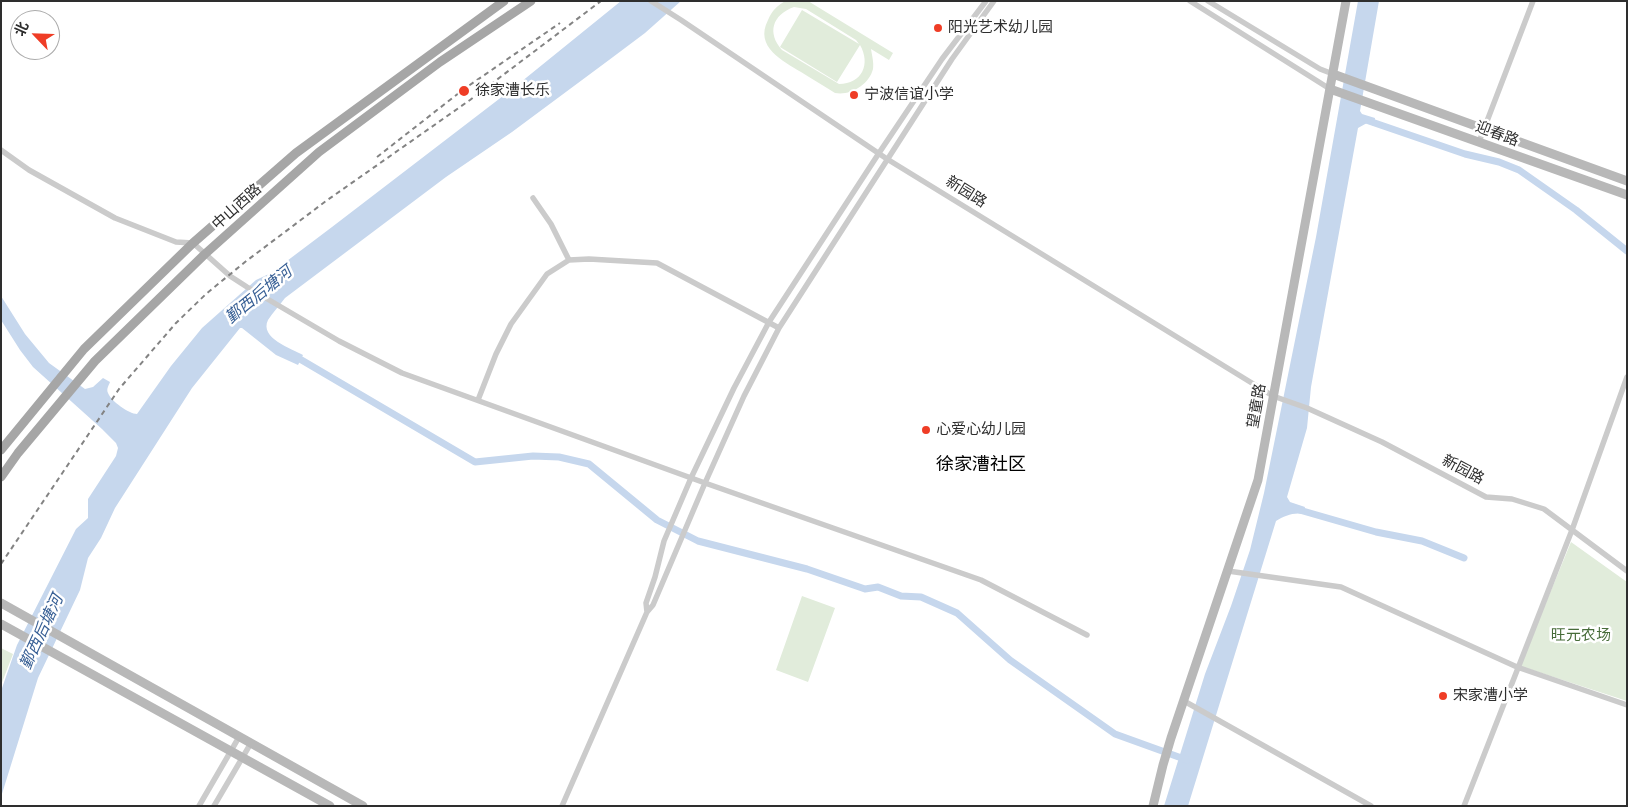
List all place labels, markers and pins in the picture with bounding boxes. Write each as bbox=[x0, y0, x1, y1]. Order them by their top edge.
place label: 阳光艺术幼儿园 bbox=[948, 19, 1053, 37]
marker: 阳光艺术幼儿园 bbox=[932, 22, 944, 34]
place label: 徐家漕长乐 bbox=[475, 82, 550, 100]
marker: 徐家漕长乐 bbox=[457, 84, 471, 98]
place label: 宁波信谊小学 bbox=[864, 86, 954, 104]
marker: 宁波信谊小学 bbox=[848, 89, 860, 101]
place label: 心爱心幼儿园 bbox=[936, 421, 1026, 439]
marker: 心爱心幼儿园 bbox=[920, 424, 932, 436]
place label: 宋家漕小学 bbox=[1453, 687, 1528, 705]
marker: 宋家漕小学 bbox=[1437, 690, 1449, 702]

